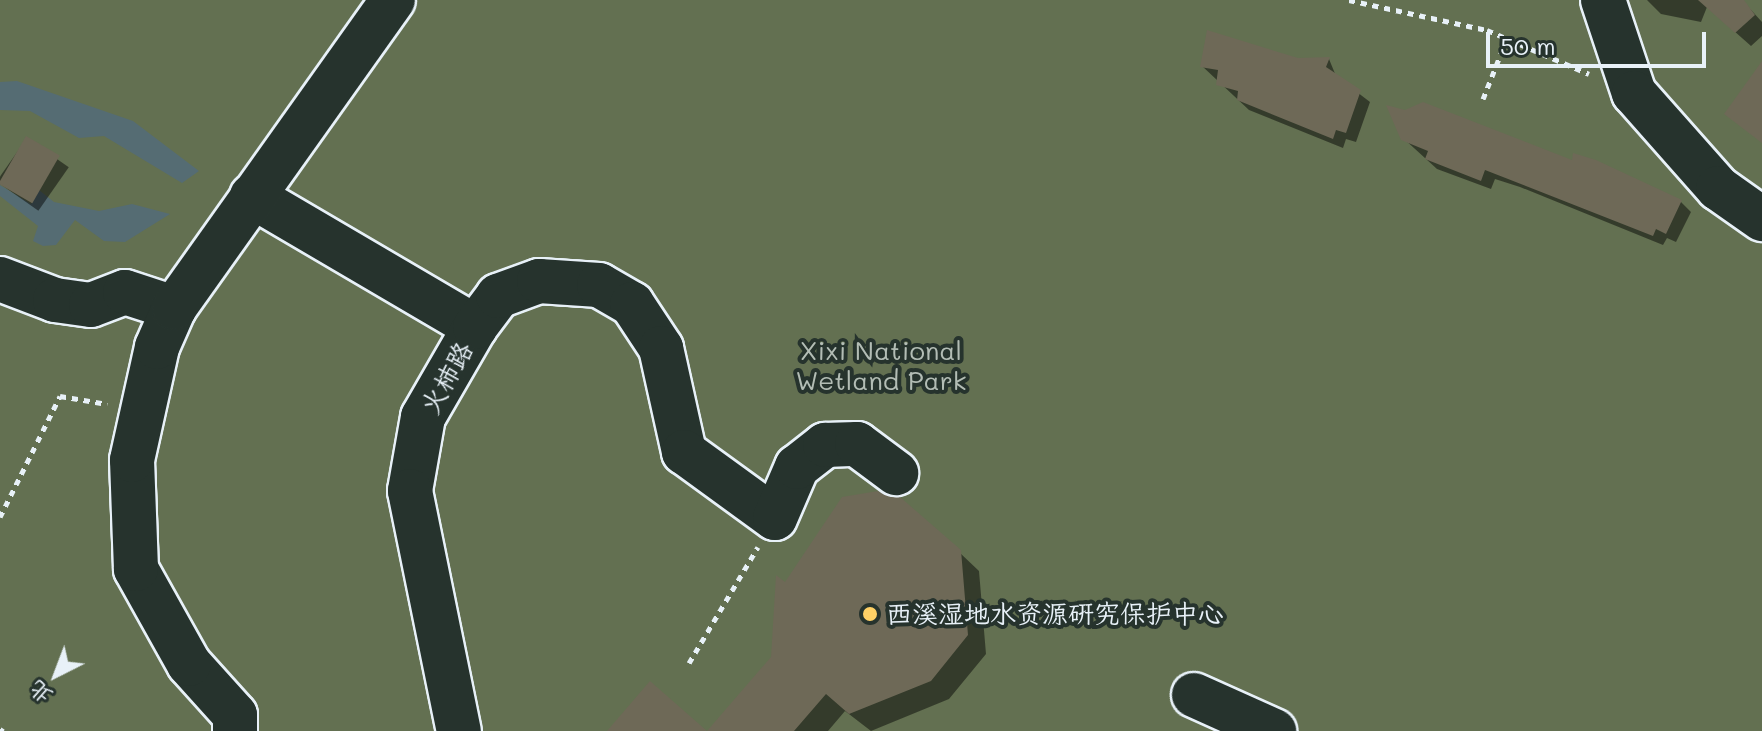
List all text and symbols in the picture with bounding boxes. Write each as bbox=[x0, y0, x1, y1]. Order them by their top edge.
scale bar bbox=[1490, 16, 1710, 66]
text: 50 m bbox=[1500, 30, 1556, 61]
park label: Xixi National Wetland Park bbox=[795, 335, 967, 396]
street label: 火柿路 bbox=[414, 336, 480, 420]
place label: 西溪湿地水资源研究保护中心 bbox=[886, 598, 1224, 630]
marker: 西溪湿地水资源研究保护中心 bbox=[861, 605, 879, 623]
north arrow bbox=[16, 635, 96, 715]
text: 北 bbox=[22, 675, 57, 711]

